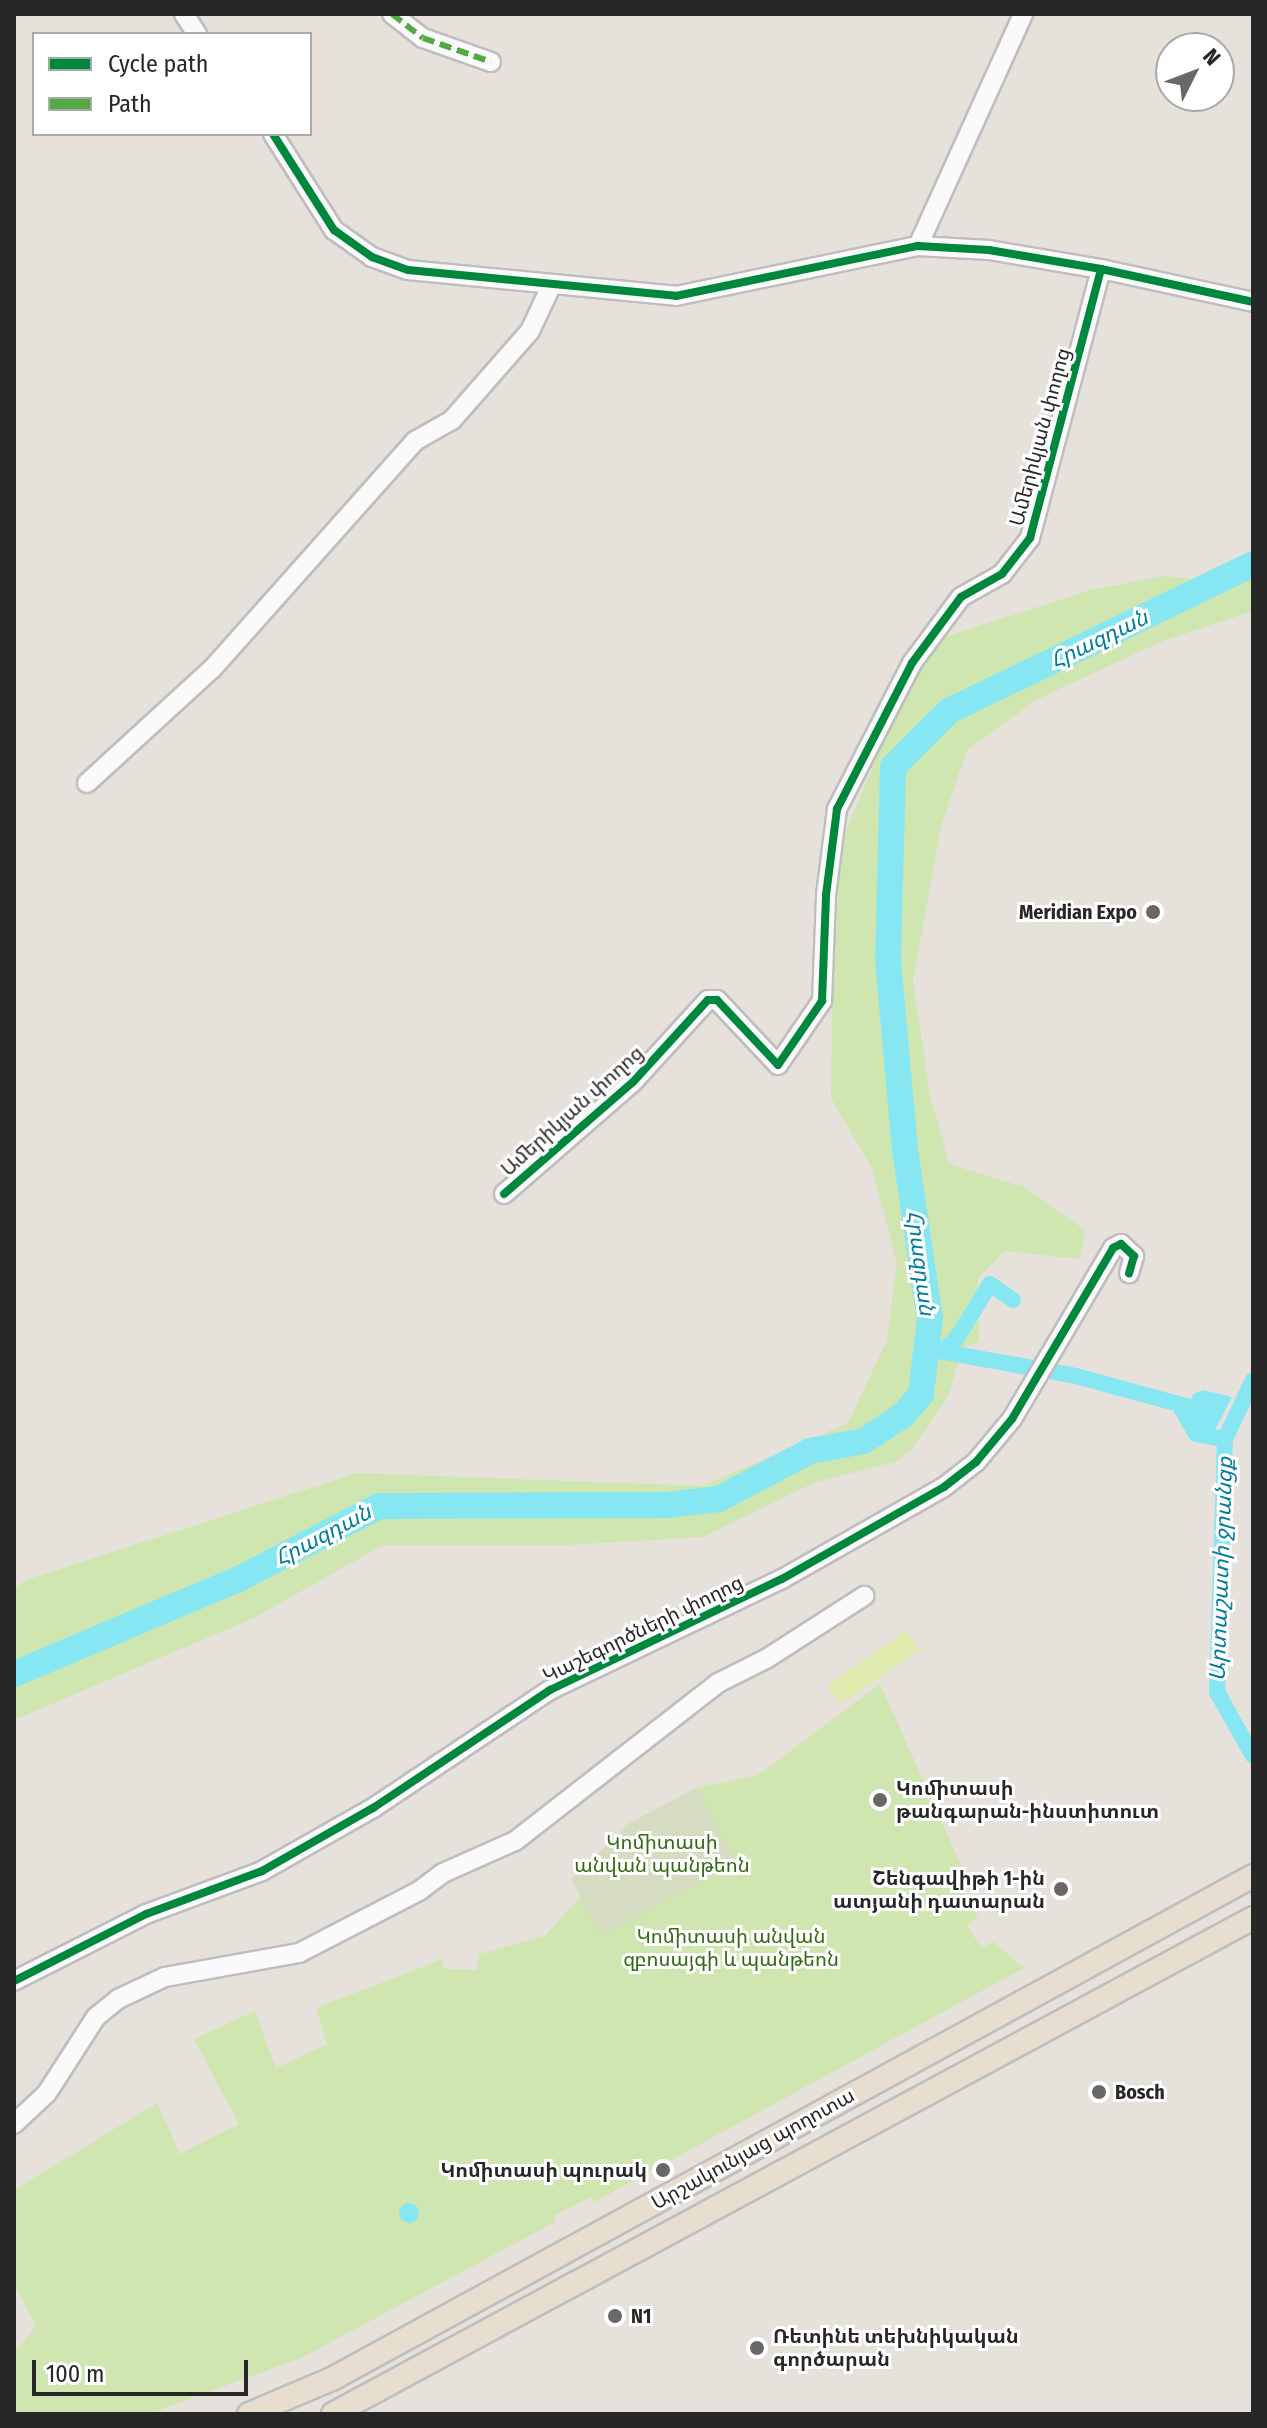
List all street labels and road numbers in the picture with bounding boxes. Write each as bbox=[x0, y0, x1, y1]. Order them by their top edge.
street label: Ամերիկյան փողոց bbox=[1005, 345, 1075, 529]
street label: Ամերիկյան փողոց bbox=[496, 1041, 648, 1181]
street label: Կաշեգործների փողոց bbox=[539, 1570, 747, 1688]
street label: Արշակունյաց պողոտա bbox=[647, 2083, 859, 2215]

